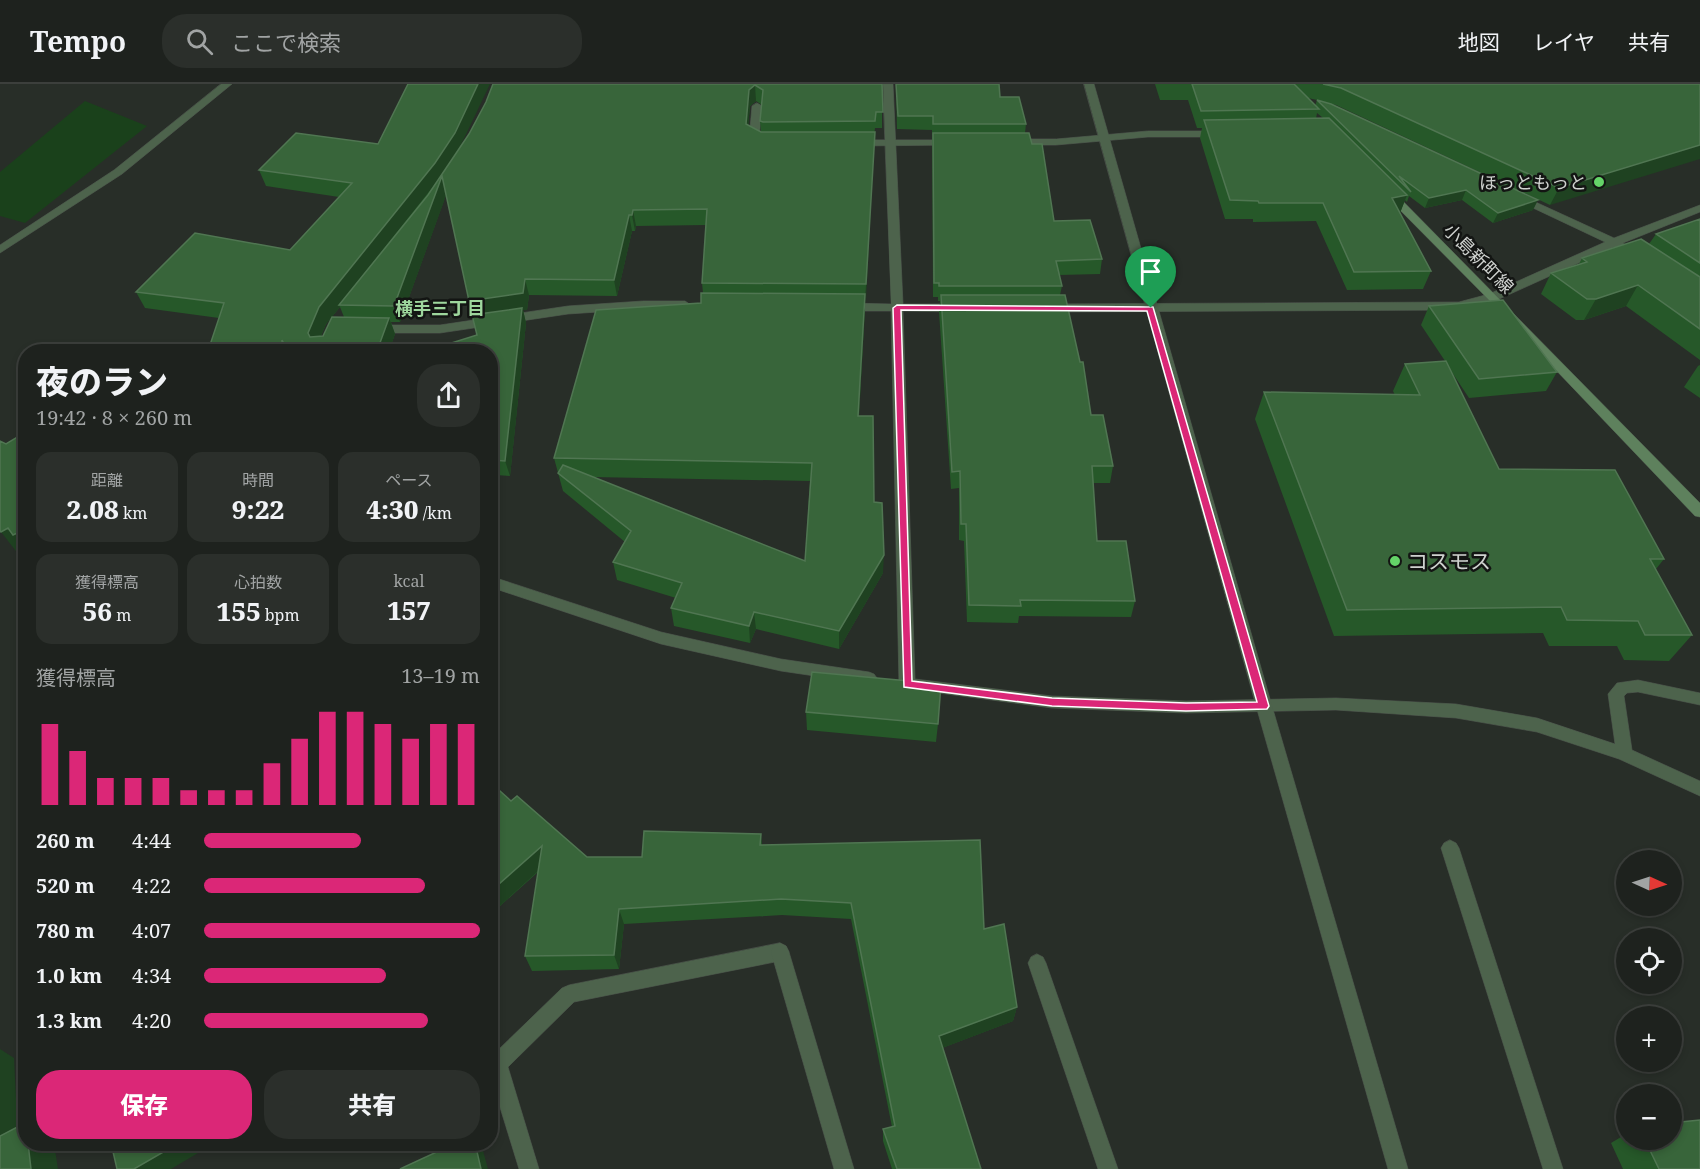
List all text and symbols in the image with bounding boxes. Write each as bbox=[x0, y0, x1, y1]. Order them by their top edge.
search box bbox=[162, 14, 582, 68]
text: Tempo bbox=[30, 22, 126, 60]
icon: search bbox=[183, 25, 216, 58]
text: ここで検索 bbox=[231, 27, 341, 57]
text: 地図 bbox=[1458, 28, 1500, 56]
text: レイヤ bbox=[1533, 28, 1595, 56]
text: 共有 bbox=[1628, 28, 1670, 56]
place label: ほっともっと bbox=[1479, 170, 1587, 194]
marker: ほっともっと bbox=[1592, 175, 1606, 189]
street label: 小島新町線 bbox=[1439, 218, 1519, 298]
pin bbox=[1125, 246, 1176, 308]
icon: arrive bbox=[1134, 255, 1167, 288]
district label: 横手三丁目 bbox=[395, 296, 485, 320]
text: 夜のラン bbox=[36, 359, 168, 404]
button: share bbox=[417, 364, 480, 427]
text: 19:42 · 8 × 260 m bbox=[36, 404, 192, 431]
text: 距離 bbox=[91, 469, 123, 491]
text: 時間 bbox=[242, 469, 274, 491]
text: ペース bbox=[385, 469, 433, 491]
text: 2.08 bbox=[67, 491, 119, 527]
text: 9:22 bbox=[232, 491, 284, 527]
text: 4:30 bbox=[366, 491, 419, 527]
text: km bbox=[119, 502, 147, 524]
text: /km bbox=[419, 502, 452, 524]
place label: コスモス bbox=[1407, 547, 1491, 575]
marker: コスモス bbox=[1388, 554, 1402, 568]
text: kcal bbox=[394, 570, 424, 592]
text: 獲得標高 bbox=[75, 571, 139, 593]
text: 心拍数 bbox=[234, 571, 282, 593]
text: 157 bbox=[387, 592, 431, 628]
text: 56 bbox=[83, 593, 112, 629]
text: 155 bbox=[216, 593, 261, 629]
text: m bbox=[112, 604, 131, 626]
text: bpm bbox=[261, 604, 300, 626]
text: 13–19 m bbox=[401, 662, 480, 689]
text: 獲得標高 bbox=[36, 664, 116, 691]
text: 260 m bbox=[36, 827, 95, 854]
text: 4:44 bbox=[132, 827, 171, 854]
north arrow bbox=[1616, 850, 1682, 916]
map controls bbox=[1616, 850, 1682, 1150]
text: 520 m bbox=[36, 872, 95, 899]
text: 4:22 bbox=[132, 872, 171, 899]
text: 780 m bbox=[36, 917, 95, 944]
text: 4:07 bbox=[132, 917, 171, 944]
button: locate bbox=[1616, 928, 1682, 994]
text: 1.0 km bbox=[36, 962, 102, 989]
text: 4:34 bbox=[132, 962, 171, 989]
button: + bbox=[1616, 1006, 1682, 1072]
text: 1.3 km bbox=[36, 1007, 102, 1034]
text: 4:20 bbox=[132, 1007, 171, 1034]
button: 保存 bbox=[36, 1070, 252, 1139]
button: 共有 bbox=[264, 1070, 480, 1139]
button: − bbox=[1616, 1084, 1682, 1150]

